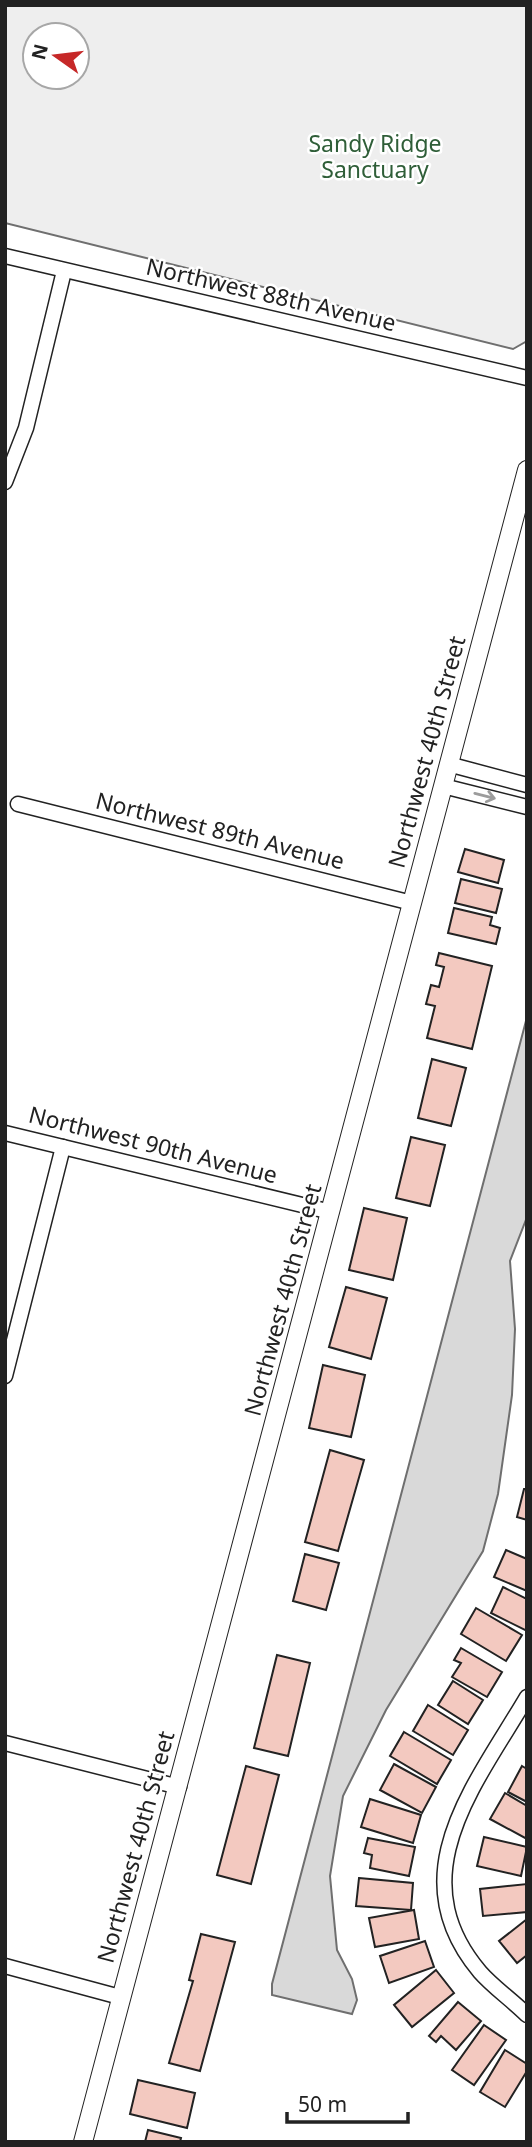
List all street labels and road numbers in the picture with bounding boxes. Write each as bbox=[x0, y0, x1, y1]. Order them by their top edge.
street label: Northwest 88th Avenue bbox=[143, 250, 399, 338]
street label: Northwest 40th Street bbox=[380, 632, 472, 871]
street label: Northwest 89th Avenue bbox=[92, 784, 348, 876]
street label: Northwest 90th Avenue bbox=[25, 1098, 281, 1190]
street label: Northwest 40th Street bbox=[236, 1180, 328, 1419]
street label: Northwest 40th Street bbox=[89, 1727, 181, 1966]

